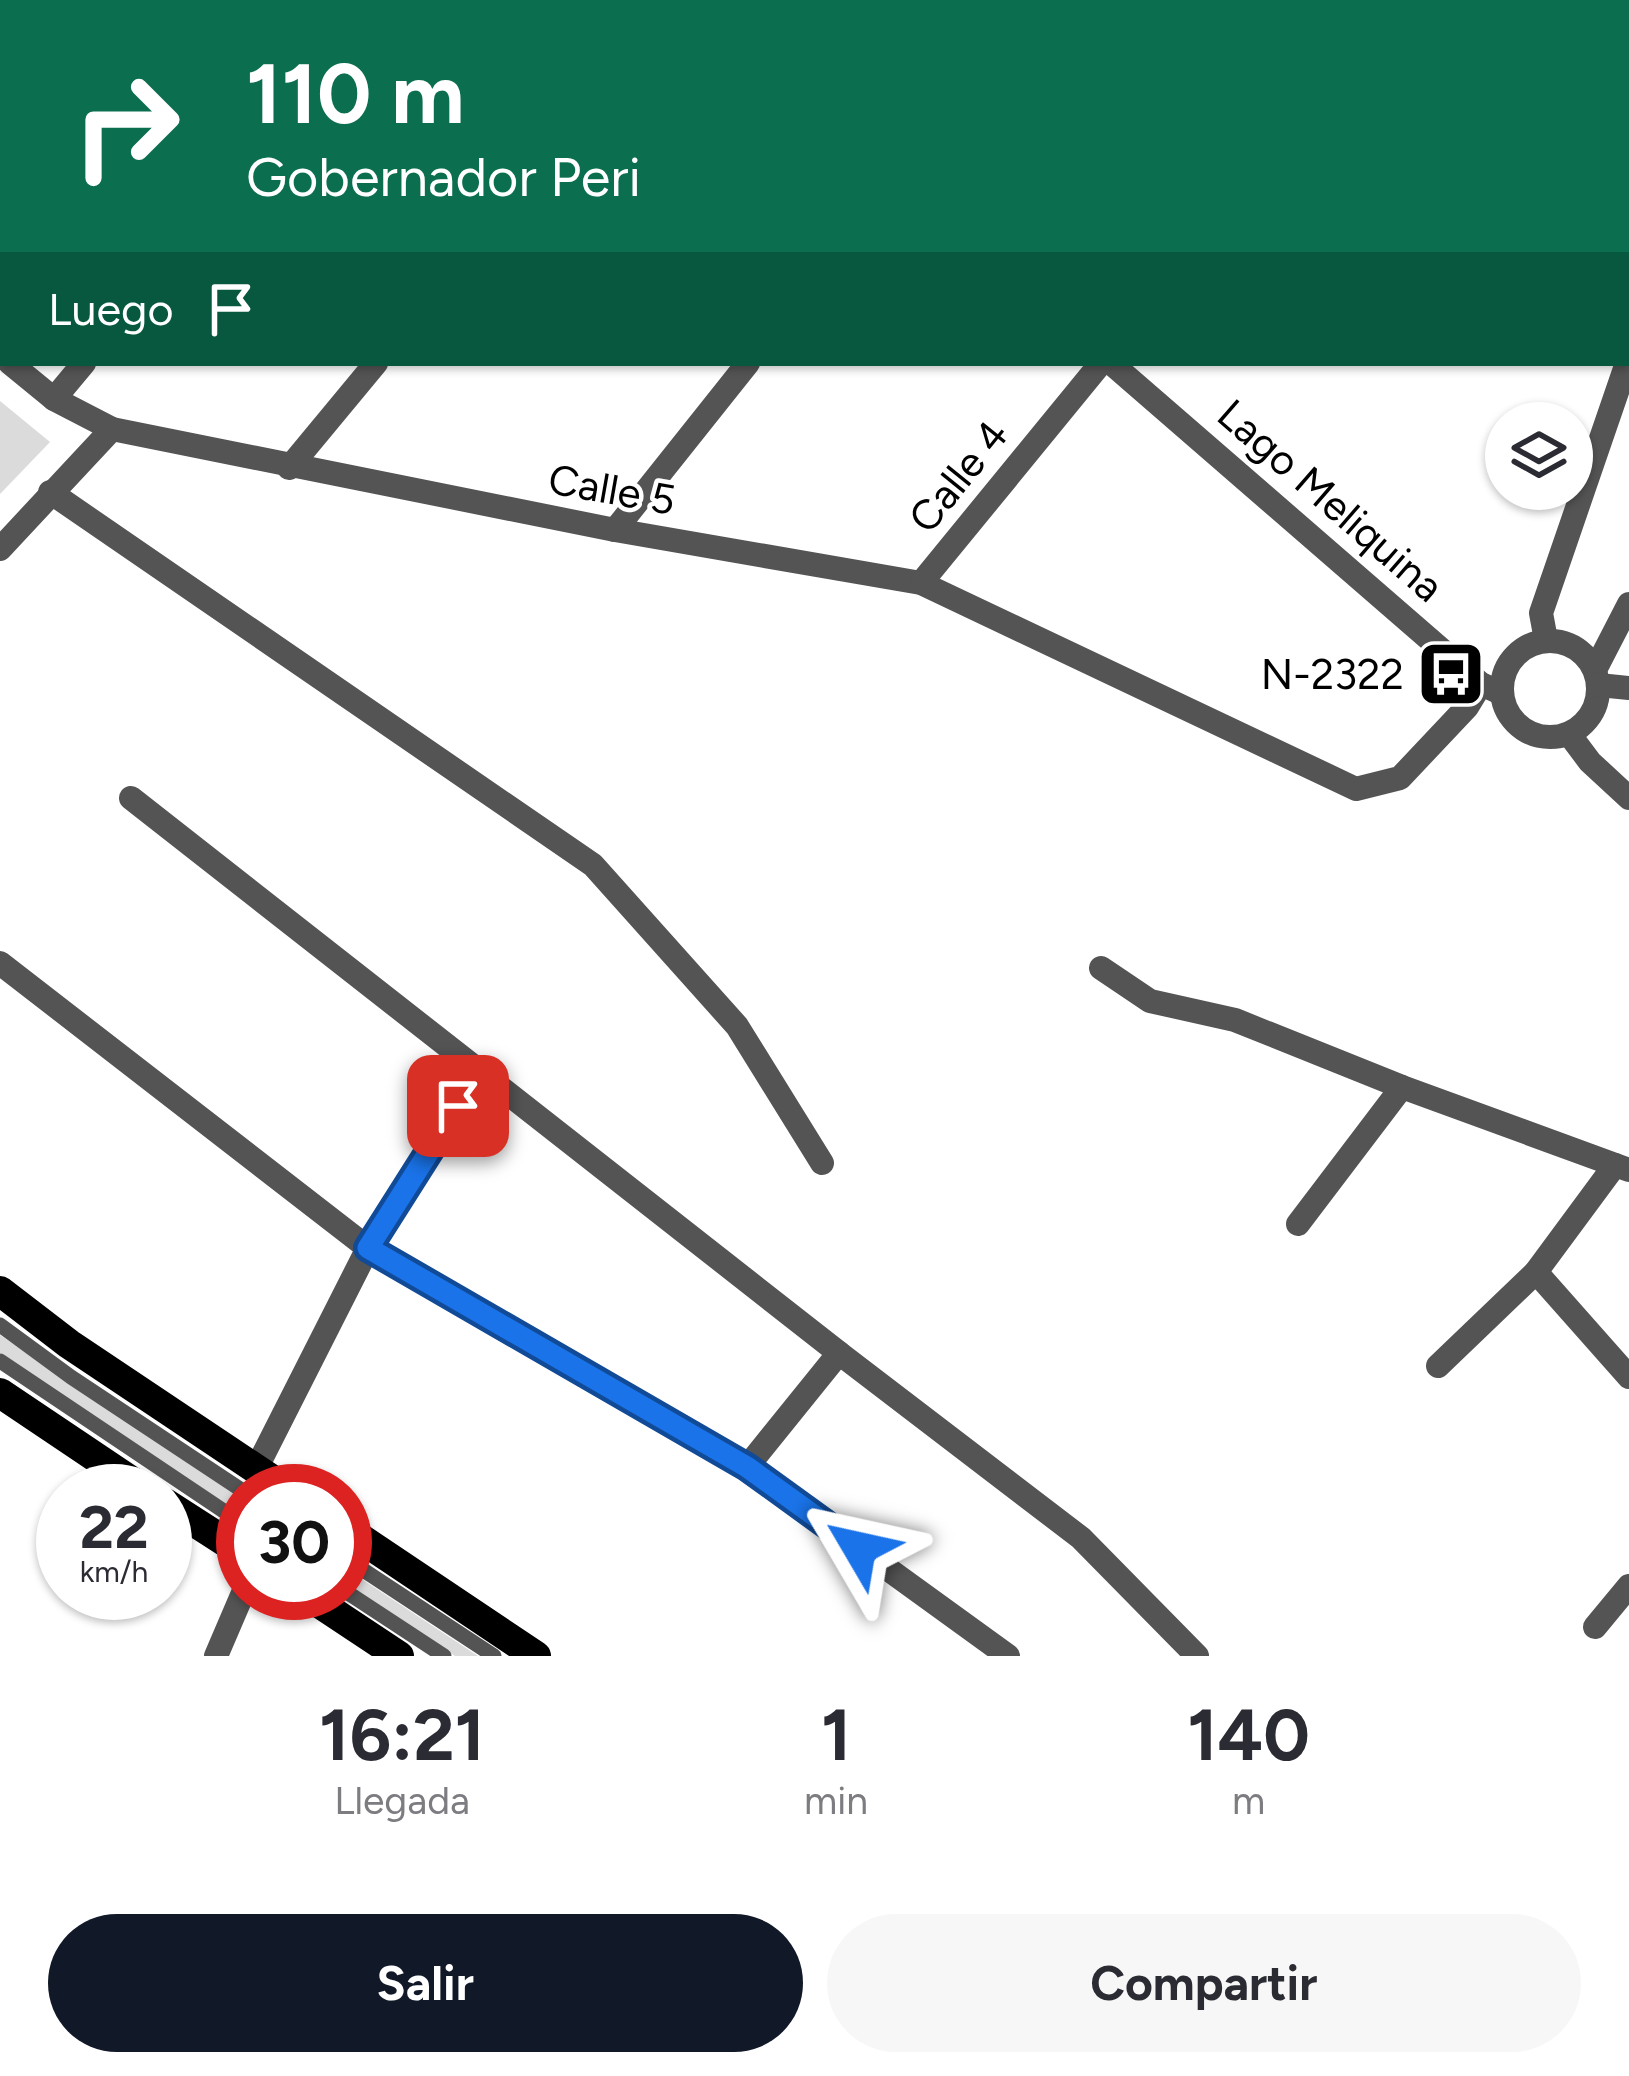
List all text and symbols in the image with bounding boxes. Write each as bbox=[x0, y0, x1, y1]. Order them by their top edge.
text: 110 m bbox=[246, 43, 465, 144]
icon: right bbox=[48, 48, 204, 204]
text: Gobernador Peri bbox=[246, 145, 641, 210]
icon: arrive bbox=[198, 276, 264, 342]
text: Luego bbox=[48, 282, 174, 336]
street label: Lago Meliquina bbox=[1207, 388, 1454, 612]
map controls bbox=[1485, 402, 1593, 510]
button: layers bbox=[1485, 402, 1593, 510]
street label: Calle 4 bbox=[898, 410, 1019, 543]
street label: Calle 5 bbox=[545, 453, 679, 526]
bus stop icon: N-2322 bbox=[1416, 639, 1486, 709]
place label: N-2322 bbox=[1261, 649, 1404, 700]
pin bbox=[407, 1055, 509, 1157]
icon: arrive bbox=[425, 1073, 491, 1139]
speed limit sign: 30 bbox=[216, 1464, 372, 1620]
position arrow bbox=[796, 1485, 922, 1611]
text: 22 bbox=[79, 1491, 149, 1563]
text: km/h bbox=[80, 1553, 148, 1590]
text: 16:21 bbox=[319, 1692, 485, 1778]
text: 1 bbox=[821, 1692, 851, 1778]
text: 140 bbox=[1187, 1692, 1310, 1778]
text: Llegada bbox=[334, 1777, 470, 1824]
text: min bbox=[804, 1777, 868, 1824]
text: m bbox=[1232, 1777, 1265, 1824]
button: Salir bbox=[48, 1914, 803, 2052]
button: Compartir bbox=[827, 1914, 1581, 2052]

